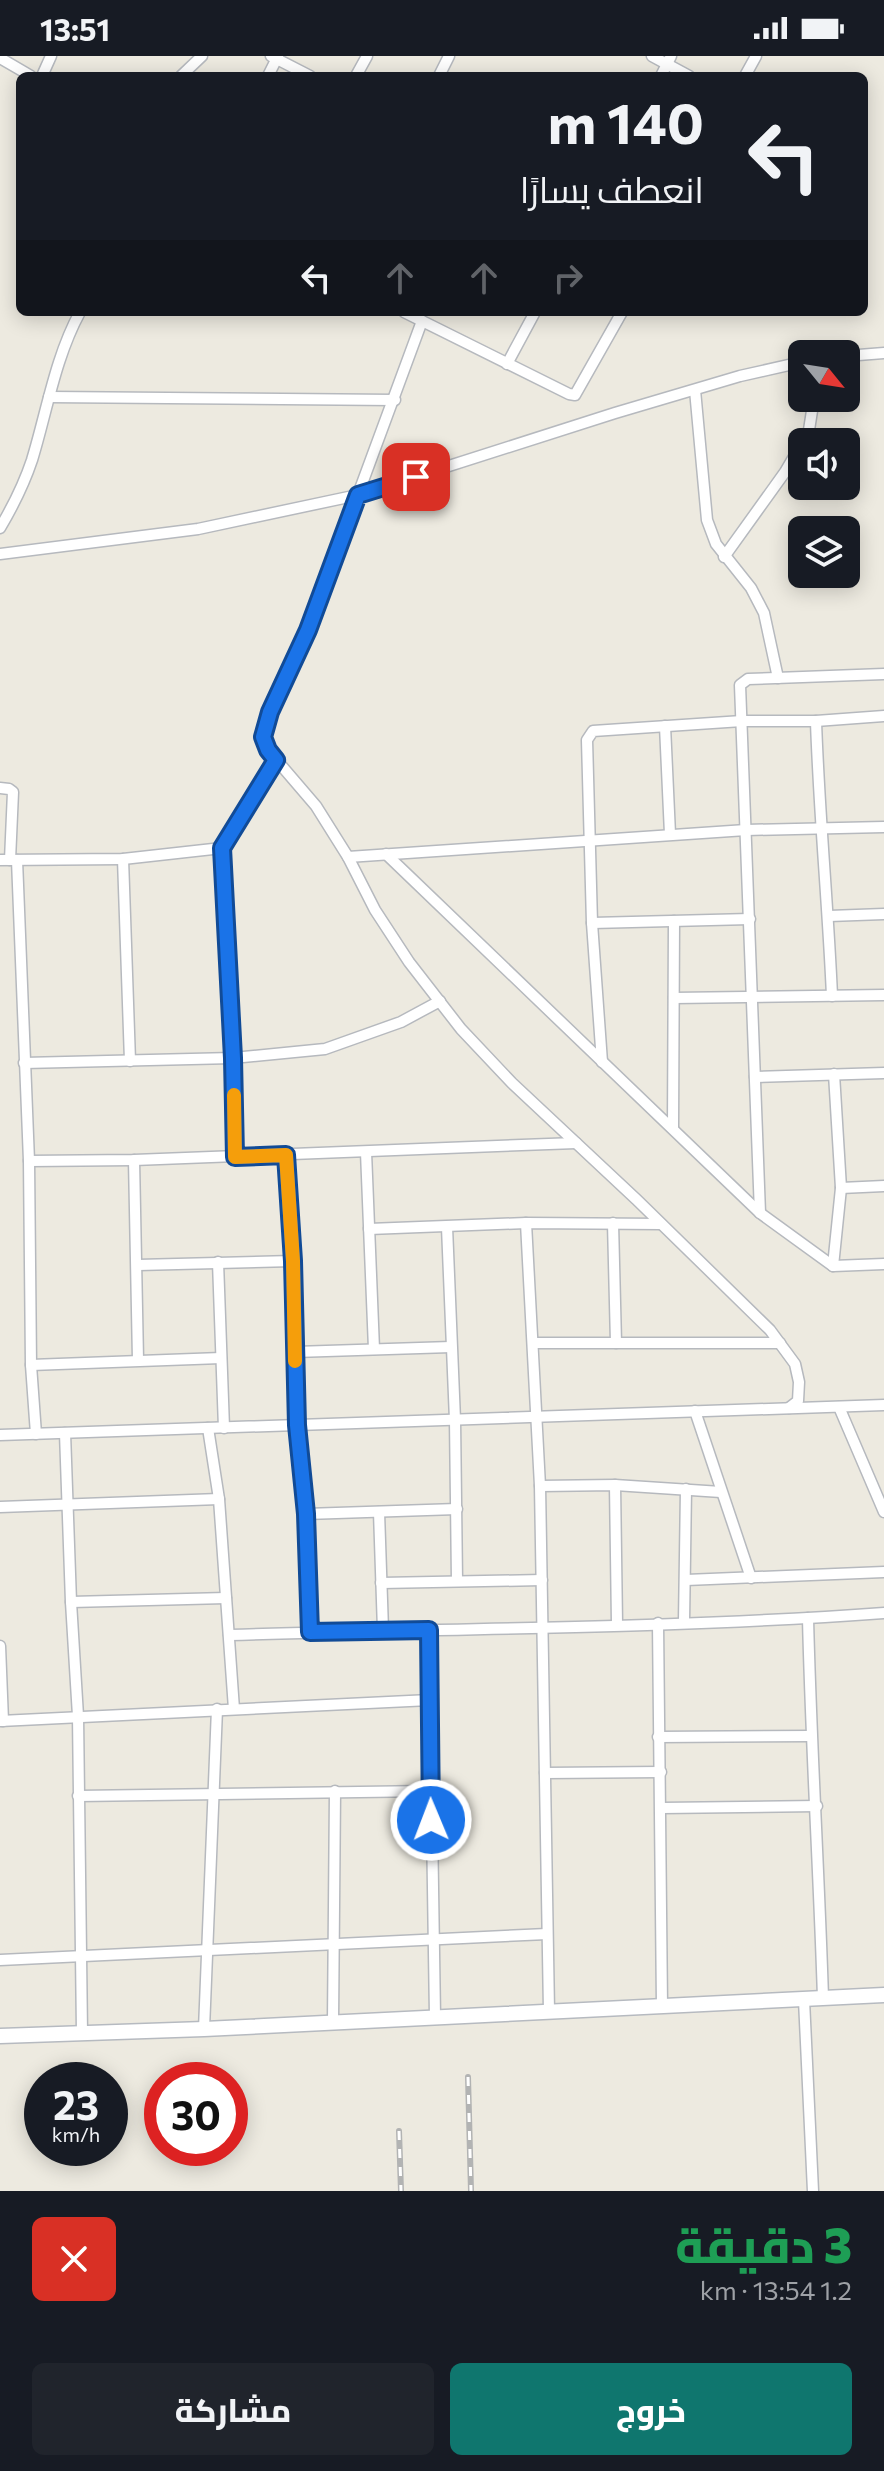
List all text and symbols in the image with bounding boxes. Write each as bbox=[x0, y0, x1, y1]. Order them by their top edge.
text: 13:51 bbox=[40, 10, 110, 47]
text: 140 m bbox=[548, 87, 704, 156]
icon: left bbox=[732, 104, 836, 208]
text: انعطف يسارًا bbox=[520, 166, 704, 210]
icon: left bbox=[294, 256, 338, 300]
icon: ahead bbox=[378, 256, 422, 300]
icon: ahead bbox=[462, 256, 506, 300]
icon: right bbox=[546, 256, 590, 300]
north arrow bbox=[788, 340, 860, 412]
map controls bbox=[788, 340, 860, 588]
button: sound bbox=[788, 428, 860, 500]
pin bbox=[382, 443, 450, 511]
icon: arrive bbox=[394, 455, 438, 499]
button: layers bbox=[788, 516, 860, 588]
position arrow bbox=[389, 1778, 473, 1862]
speed limit sign: 30 bbox=[144, 2062, 248, 2166]
text: 23 bbox=[53, 2079, 99, 2128]
text: km/h bbox=[52, 2122, 100, 2146]
text: 3 دقيقة bbox=[675, 2214, 852, 2273]
button: close bbox=[32, 2217, 116, 2301]
text: 1.2 km · 13:54 bbox=[700, 2274, 852, 2305]
button: مشاركة bbox=[32, 2363, 434, 2455]
button: خروج bbox=[450, 2363, 852, 2455]

